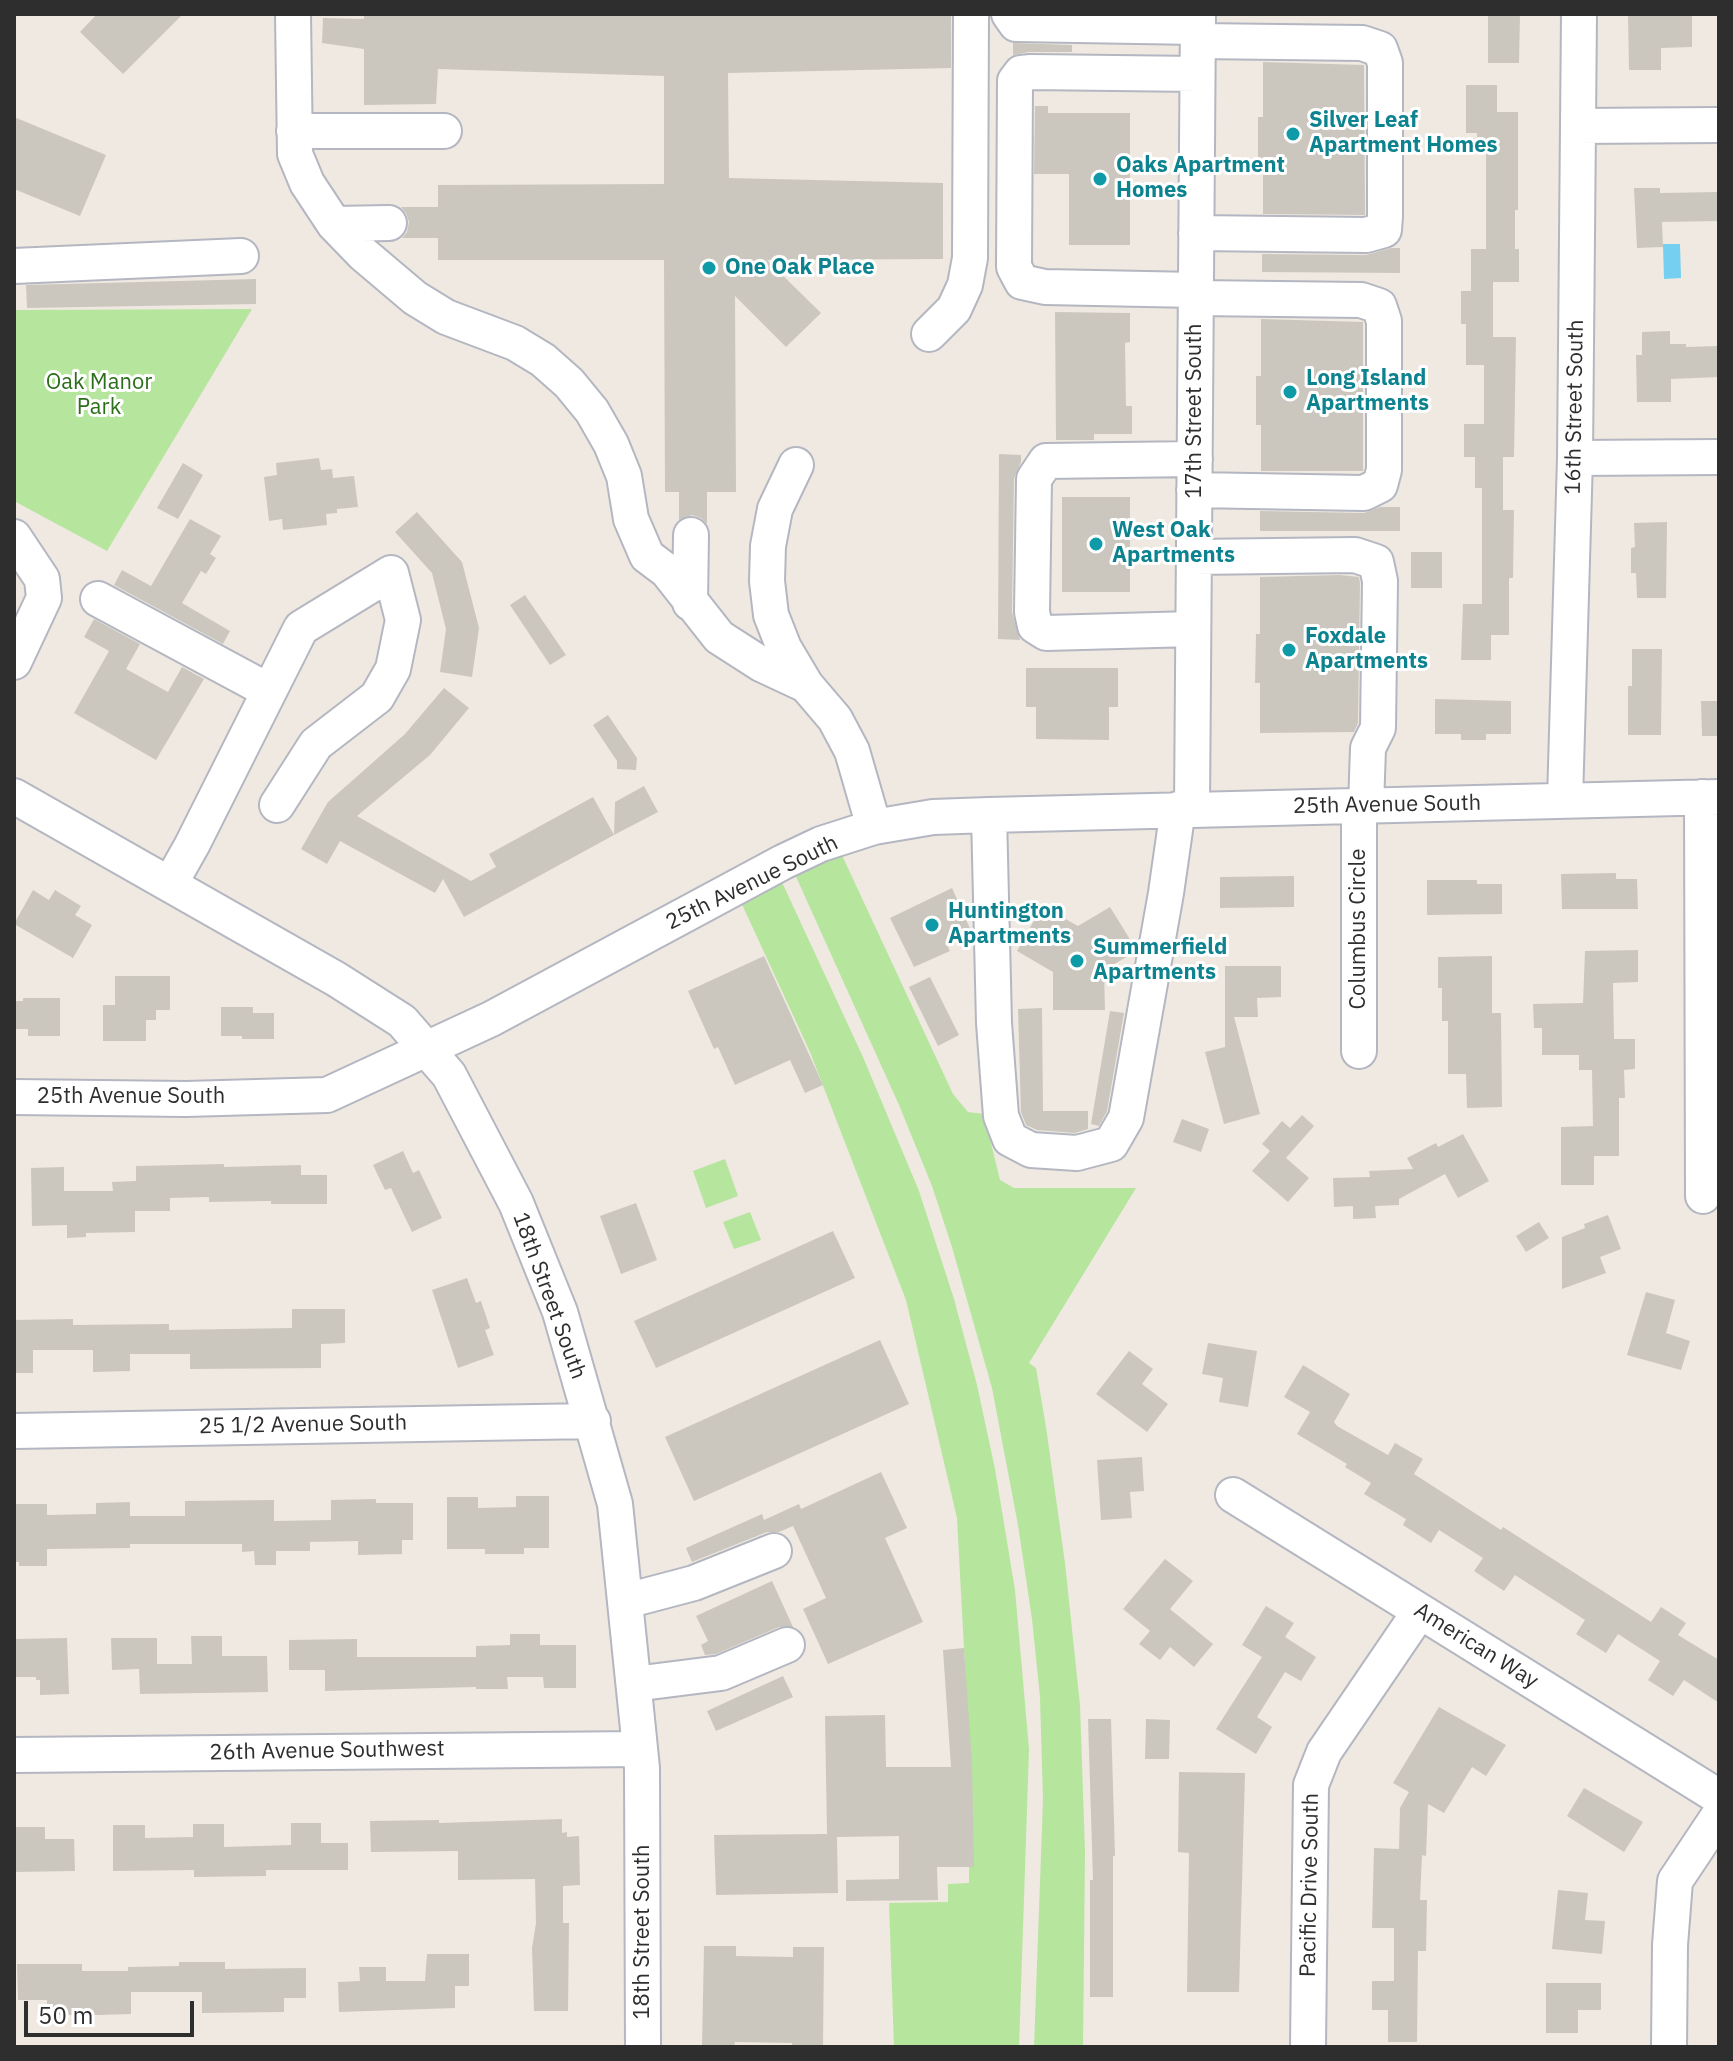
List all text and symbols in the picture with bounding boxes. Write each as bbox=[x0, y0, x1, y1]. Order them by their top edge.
place label: Silver Leaf Apartment Homes bbox=[1309, 108, 1498, 160]
marker: Silver Leaf Apartment Homes bbox=[1284, 125, 1302, 143]
place label: Oaks Apartment Homes bbox=[1116, 153, 1285, 204]
marker: Oaks Apartment Homes bbox=[1091, 170, 1109, 188]
place label: One Oak Place bbox=[725, 255, 875, 281]
marker: One Oak Place bbox=[700, 259, 718, 277]
street label: 16th Street South bbox=[1560, 319, 1590, 495]
street label: 17th Street South bbox=[1182, 323, 1208, 499]
place label: Long Island Apartments bbox=[1306, 366, 1429, 418]
park label: Oak Manor Park bbox=[46, 370, 152, 422]
marker: Long Island Apartments bbox=[1281, 383, 1299, 401]
place label: West Oak Apartments bbox=[1112, 518, 1235, 570]
marker: West Oak Apartments bbox=[1087, 535, 1105, 553]
place label: Foxdale Apartments bbox=[1305, 624, 1428, 676]
marker: Foxdale Apartments bbox=[1280, 641, 1298, 659]
street label: 25th Avenue South bbox=[1293, 790, 1481, 820]
street label: 25th Avenue South bbox=[662, 830, 842, 936]
street label: Columbus Circle bbox=[1346, 848, 1372, 1010]
place label: Huntington Apartments bbox=[948, 899, 1071, 950]
marker: Huntington Apartments bbox=[923, 916, 941, 934]
place label: Summerfield Apartments bbox=[1093, 935, 1227, 986]
marker: Summerfield Apartments bbox=[1068, 952, 1086, 970]
street label: 25th Avenue South bbox=[37, 1084, 225, 1110]
street label: 18th Street South bbox=[507, 1209, 591, 1383]
street label: 25 1/2 Avenue South bbox=[199, 1410, 407, 1440]
street label: American Way bbox=[1409, 1597, 1543, 1695]
street label: 26th Avenue Southwest bbox=[209, 1736, 445, 1766]
street label: Pacific Drive South bbox=[1295, 1793, 1325, 1977]
street label: 18th Street South bbox=[630, 1844, 656, 2020]
scale bar bbox=[28, 1985, 198, 2035]
text: 50 m bbox=[38, 1999, 93, 2031]

